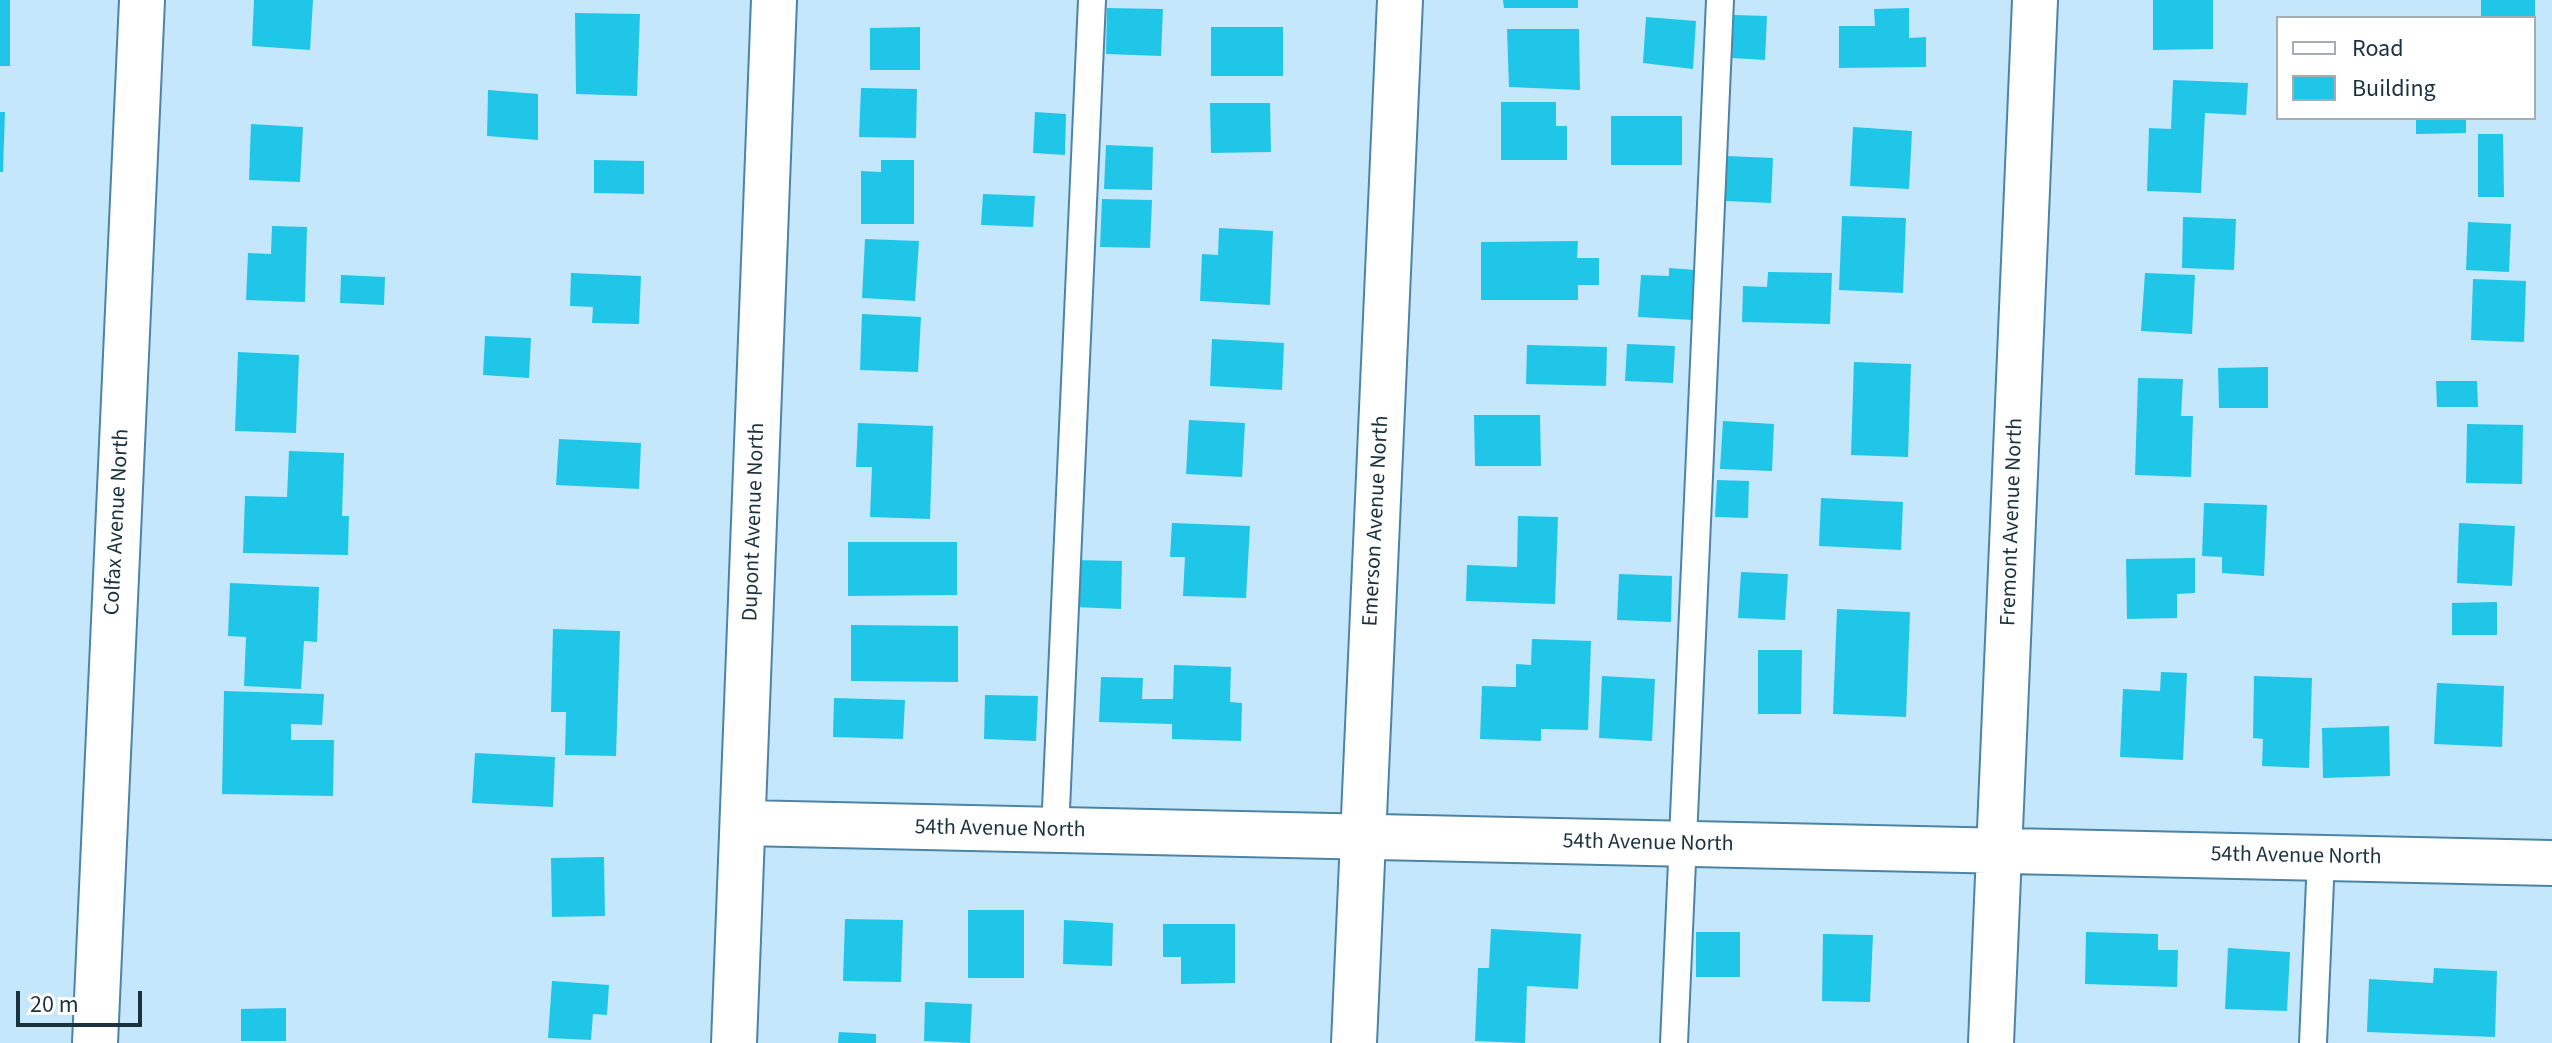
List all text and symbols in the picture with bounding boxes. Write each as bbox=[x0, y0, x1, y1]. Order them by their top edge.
legend bbox=[2276, 16, 2536, 120]
text: Road bbox=[2352, 31, 2404, 66]
text: Building bbox=[2352, 71, 2436, 106]
street label: Emerson Avenue North bbox=[1358, 415, 1396, 627]
street label: Fremont Avenue North bbox=[1996, 418, 2030, 626]
street label: Dupont Avenue North bbox=[738, 422, 772, 622]
street label: Colfax Avenue North bbox=[100, 428, 136, 616]
street label: 54th Avenue North bbox=[914, 815, 1086, 845]
street label: 54th Avenue North bbox=[1562, 829, 1734, 859]
street label: 54th Avenue North bbox=[2210, 842, 2382, 872]
scale bar bbox=[20, 975, 146, 1025]
text: 20 m bbox=[30, 987, 79, 1022]

